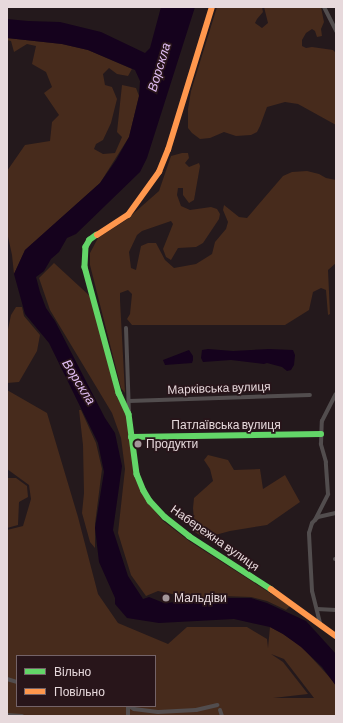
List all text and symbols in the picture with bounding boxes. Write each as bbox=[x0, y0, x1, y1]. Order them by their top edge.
water label: Ворскла bbox=[144, 41, 174, 93]
water label: Ворскла bbox=[59, 357, 99, 407]
street label: Марківська вулиця bbox=[167, 379, 271, 397]
street label: Патлаївська вулиця bbox=[171, 418, 281, 432]
place label: Продукти bbox=[146, 437, 198, 451]
marker: Продукти bbox=[133, 439, 143, 449]
street label: Набережна вулиця bbox=[168, 502, 262, 574]
place label: Мальдіви bbox=[174, 591, 227, 605]
marker: Мальдіви bbox=[161, 593, 171, 603]
legend bbox=[16, 655, 156, 707]
text: Вільно bbox=[54, 664, 91, 678]
text: Повільно bbox=[54, 684, 105, 698]

